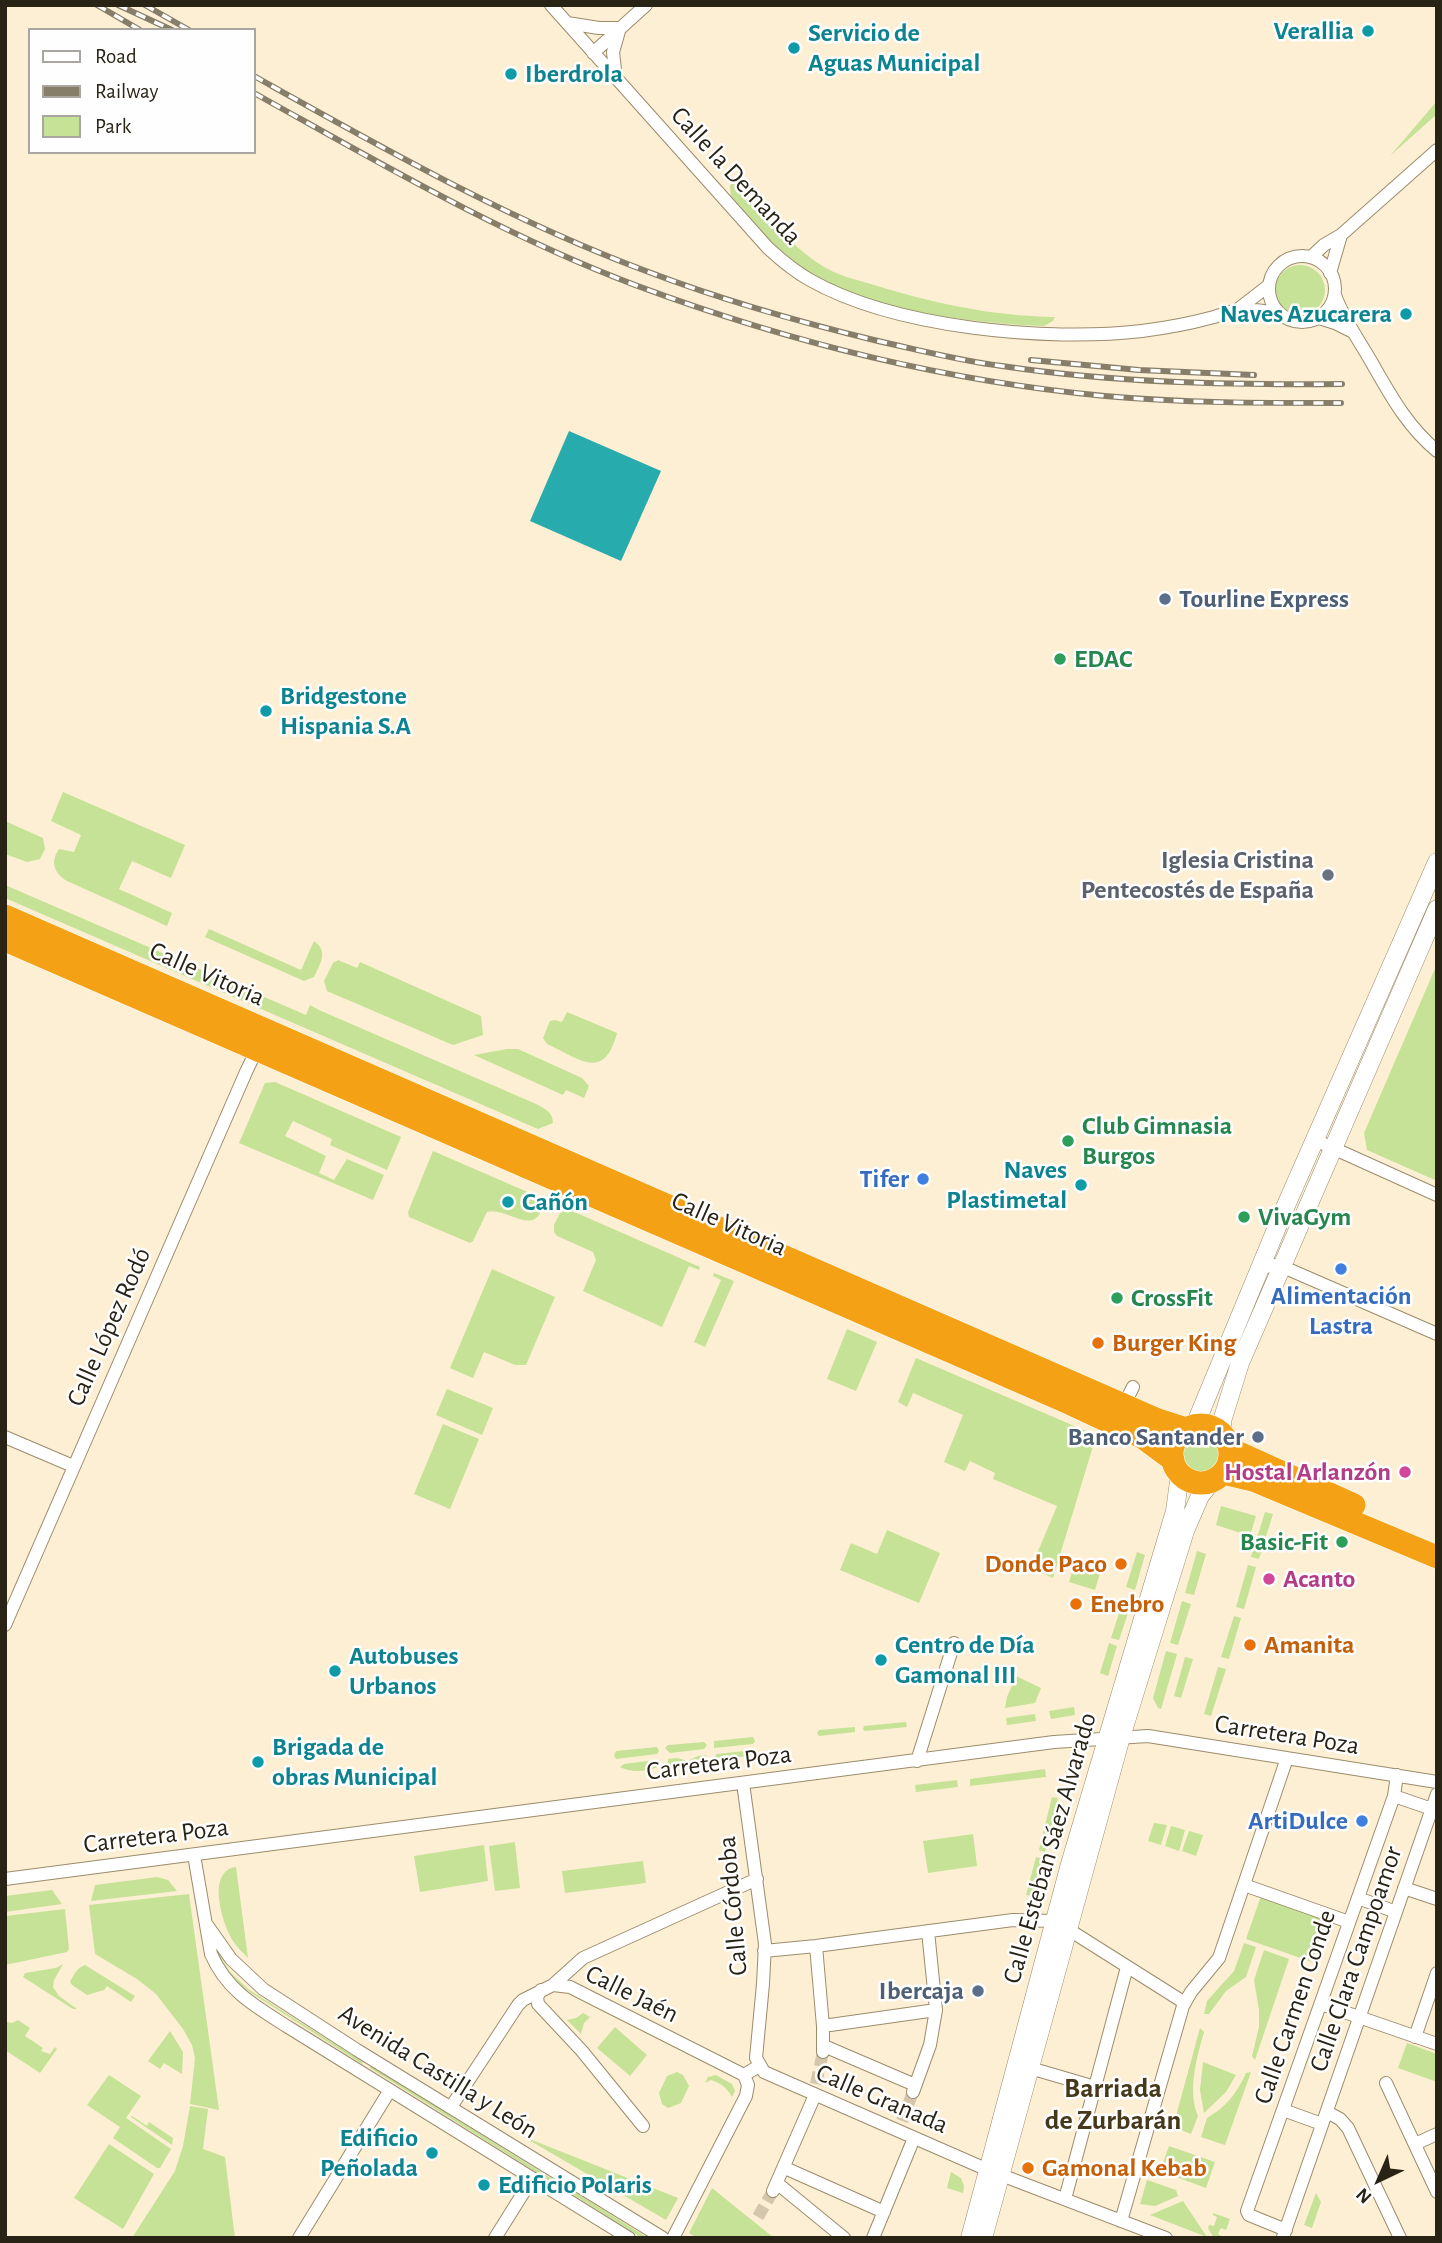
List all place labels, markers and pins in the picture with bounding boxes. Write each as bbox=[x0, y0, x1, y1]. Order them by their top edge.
place label: Verallia bbox=[1273, 15, 1354, 47]
place label: Servicio de Aguas Municipal bbox=[808, 17, 980, 78]
marker: Verallia bbox=[1360, 23, 1376, 39]
marker: Servicio de Aguas Municipal bbox=[786, 40, 802, 56]
place label: Iberdrola bbox=[525, 58, 623, 90]
marker: Iberdrola bbox=[503, 66, 519, 82]
place label: Naves Azucarera bbox=[1220, 298, 1392, 330]
marker: Naves Azucarera bbox=[1398, 306, 1414, 322]
place label: Tourline Express bbox=[1179, 583, 1349, 615]
marker: Tourline Express bbox=[1157, 591, 1173, 607]
place label: EDAC bbox=[1074, 643, 1132, 675]
marker: EDAC bbox=[1052, 651, 1068, 667]
place label: Bridgestone Hispania S.A bbox=[280, 680, 411, 742]
marker: Bridgestone Hispania S.A bbox=[258, 703, 274, 719]
place label: Iglesia Cristina Pentecostés de España bbox=[1081, 844, 1314, 906]
marker: Iglesia Cristina Pentecostés de España bbox=[1320, 867, 1336, 883]
place label: Club Gimnasia Burgos bbox=[1082, 1110, 1232, 1172]
marker: Club Gimnasia Burgos bbox=[1060, 1133, 1076, 1149]
place label: Naves Plastimetal bbox=[946, 1154, 1067, 1216]
place label: Tifer bbox=[860, 1163, 909, 1195]
marker: Tifer bbox=[915, 1171, 931, 1187]
marker: Naves Plastimetal bbox=[1073, 1177, 1089, 1193]
place label: Cañón bbox=[522, 1186, 588, 1218]
marker: Cañón bbox=[500, 1194, 516, 1210]
place label: VivaGym bbox=[1258, 1201, 1351, 1233]
marker: VivaGym bbox=[1236, 1209, 1252, 1225]
marker: Alimentación Lastra bbox=[1333, 1261, 1349, 1277]
place label: Alimentación Lastra bbox=[1271, 1280, 1411, 1342]
place label: CrossFit bbox=[1131, 1282, 1213, 1314]
marker: CrossFit bbox=[1109, 1290, 1125, 1306]
place label: Burger King bbox=[1112, 1327, 1236, 1359]
marker: Burger King bbox=[1090, 1335, 1106, 1351]
place label: Banco Santander bbox=[1068, 1421, 1244, 1453]
marker: Banco Santander bbox=[1250, 1429, 1266, 1445]
place label: Hostal Arlanzón bbox=[1224, 1456, 1391, 1488]
marker: Hostal Arlanzón bbox=[1397, 1464, 1413, 1480]
place label: Basic-Fit bbox=[1240, 1526, 1328, 1558]
marker: Basic-Fit bbox=[1334, 1534, 1350, 1550]
place label: Donde Paco bbox=[985, 1548, 1107, 1580]
marker: Donde Paco bbox=[1113, 1556, 1129, 1572]
place label: Acanto bbox=[1283, 1563, 1355, 1595]
marker: Acanto bbox=[1261, 1571, 1277, 1587]
place label: Enebro bbox=[1090, 1588, 1164, 1620]
marker: Enebro bbox=[1068, 1596, 1084, 1612]
place label: Centro de Día Gamonal III bbox=[895, 1629, 1035, 1690]
place label: Amanita bbox=[1264, 1629, 1355, 1661]
marker: Amanita bbox=[1242, 1637, 1258, 1653]
place label: Autobuses Urbanos bbox=[349, 1640, 459, 1702]
marker: Centro de Día Gamonal III bbox=[873, 1652, 889, 1668]
marker: Autobuses Urbanos bbox=[327, 1663, 343, 1679]
place label: Brigada de obras Municipal bbox=[272, 1731, 437, 1792]
marker: Brigada de obras Municipal bbox=[250, 1754, 266, 1770]
place label: ArtiDulce bbox=[1248, 1805, 1348, 1837]
marker: ArtiDulce bbox=[1354, 1813, 1370, 1829]
place label: Ibercaja bbox=[879, 1975, 964, 2007]
marker: Ibercaja bbox=[970, 1983, 986, 1999]
place label: Edificio Peñolada bbox=[320, 2122, 418, 2184]
marker: Edificio Peñolada bbox=[424, 2145, 440, 2161]
place label: Gamonal Kebab bbox=[1042, 2152, 1207, 2184]
marker: Gamonal Kebab bbox=[1020, 2160, 1036, 2176]
place label: Edificio Polaris bbox=[498, 2169, 652, 2201]
marker: Edificio Polaris bbox=[476, 2177, 492, 2193]

